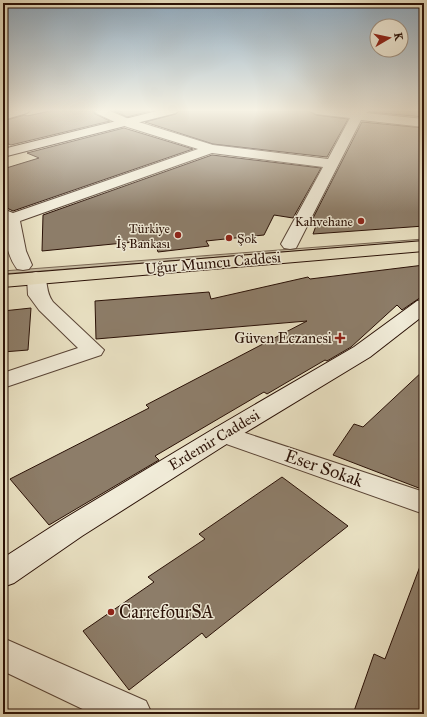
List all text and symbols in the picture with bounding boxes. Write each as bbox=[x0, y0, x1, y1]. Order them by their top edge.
north arrow bbox=[369, 18, 409, 58]
text: K bbox=[391, 32, 406, 43]
place label: Kahvehane bbox=[295, 214, 354, 230]
marker: Kahvehane bbox=[356, 216, 366, 226]
place label: Türkiye İş Bankası bbox=[116, 221, 171, 252]
marker: Türkiye İş Bankası bbox=[173, 230, 183, 240]
place label: Şok bbox=[237, 231, 258, 247]
marker: Şok bbox=[224, 233, 234, 243]
street label: Uğur Mumcu Caddesi bbox=[144, 248, 282, 278]
place label: Güven Eczanesi bbox=[234, 329, 332, 347]
marker: Güven Eczanesi bbox=[335, 333, 345, 343]
street label: Erdemir Caddesi bbox=[165, 406, 263, 474]
street label: Eser Sokak bbox=[282, 444, 367, 492]
place label: CarrefourSA bbox=[119, 601, 214, 623]
marker: CarrefourSA bbox=[106, 607, 116, 617]

